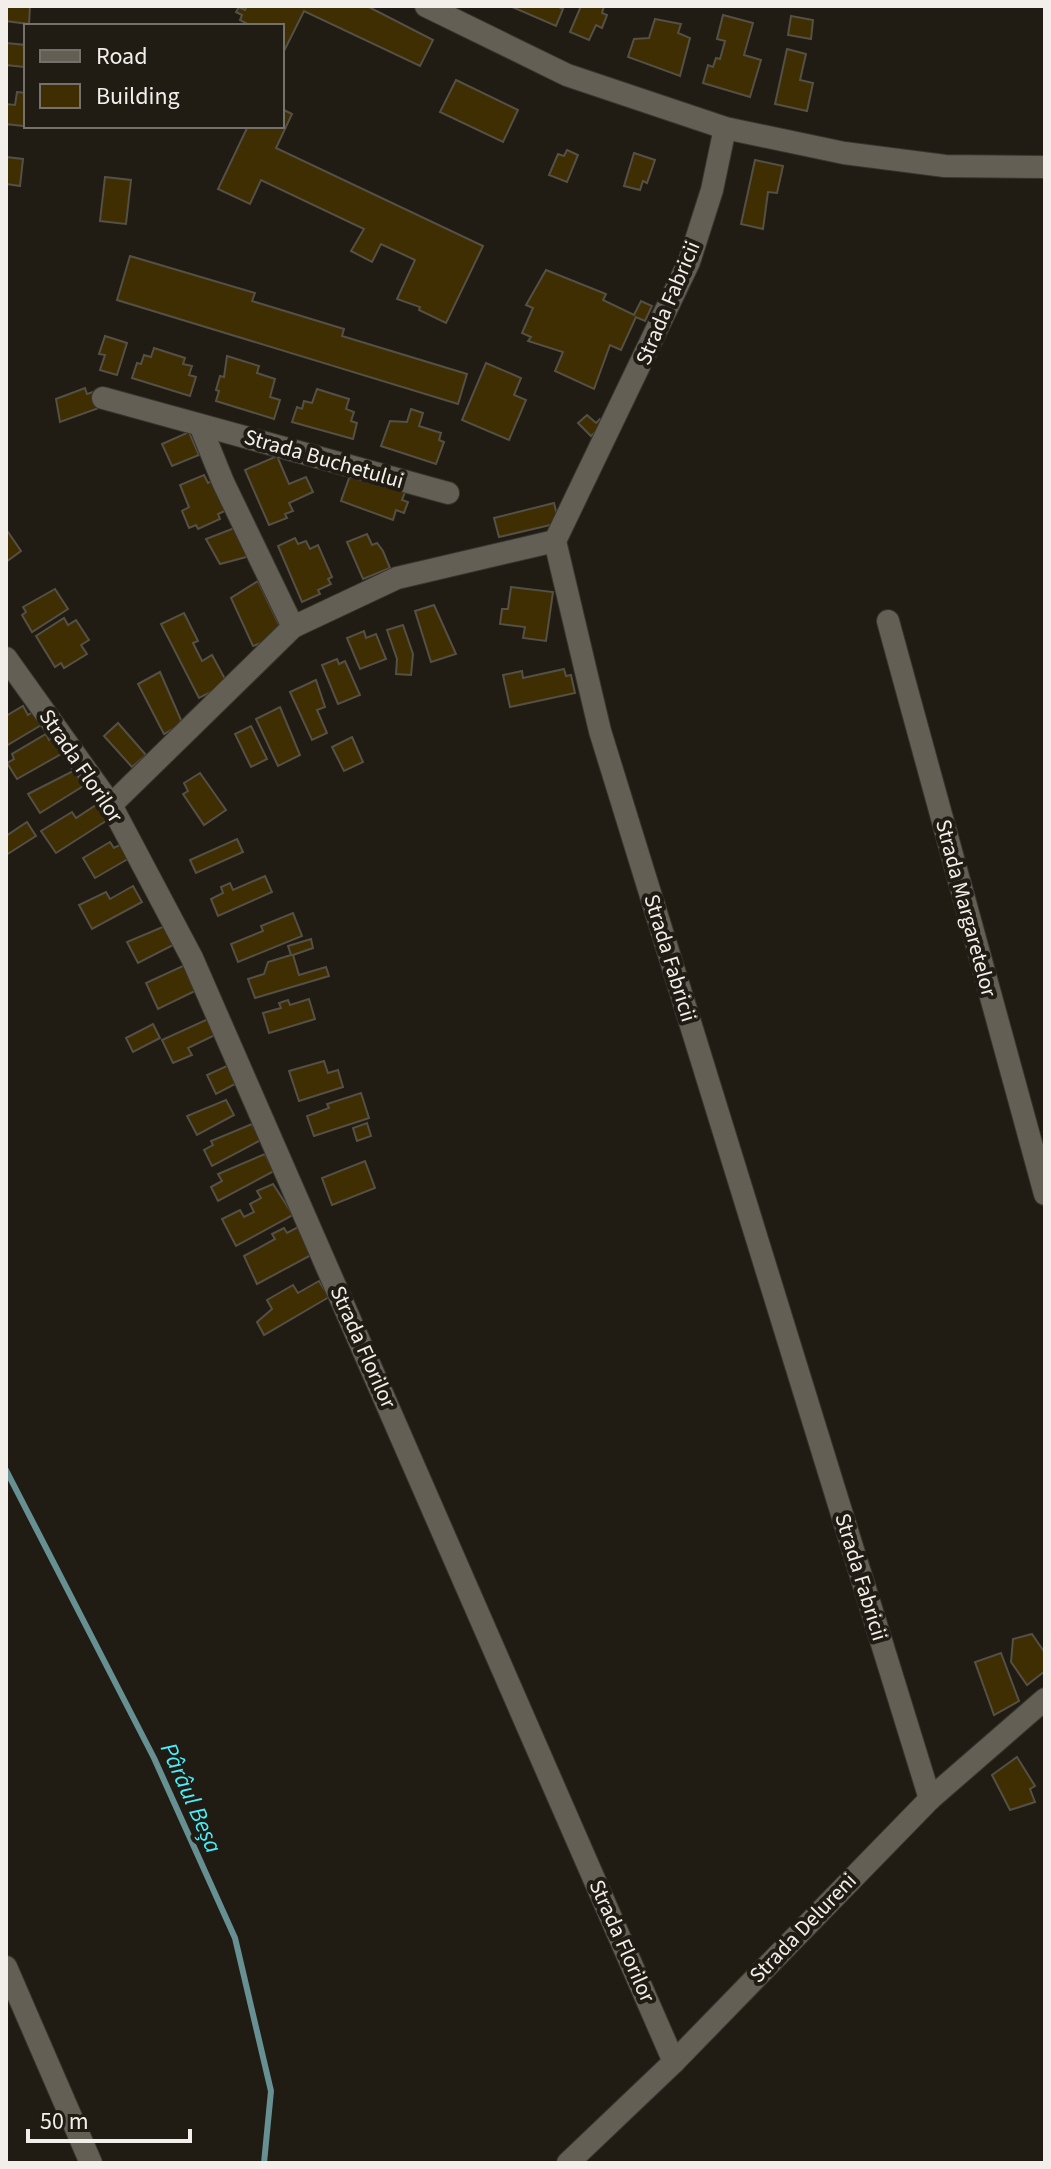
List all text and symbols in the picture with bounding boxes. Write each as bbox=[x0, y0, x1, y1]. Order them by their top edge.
legend bbox=[24, 24, 284, 128]
text: Road bbox=[96, 39, 148, 74]
text: Building bbox=[96, 79, 180, 114]
street label: Strada Fabricii bbox=[628, 236, 708, 370]
street label: Strada Buchetului bbox=[240, 421, 408, 497]
street label: Strada Florilor bbox=[31, 703, 131, 830]
street label: Strada Margaretelor bbox=[927, 816, 1005, 1000]
street label: Strada Fabricii bbox=[635, 890, 705, 1026]
street label: Strada Florilor bbox=[322, 1281, 404, 1414]
street label: Strada Fabricii bbox=[826, 1509, 896, 1645]
water label: Pârâul Beșa bbox=[151, 1737, 231, 1859]
street label: Strada Delureni bbox=[742, 1866, 864, 1990]
street label: Strada Florilor bbox=[581, 1875, 663, 2008]
scale bar bbox=[28, 2093, 190, 2143]
text: 50 m bbox=[40, 2104, 89, 2139]

